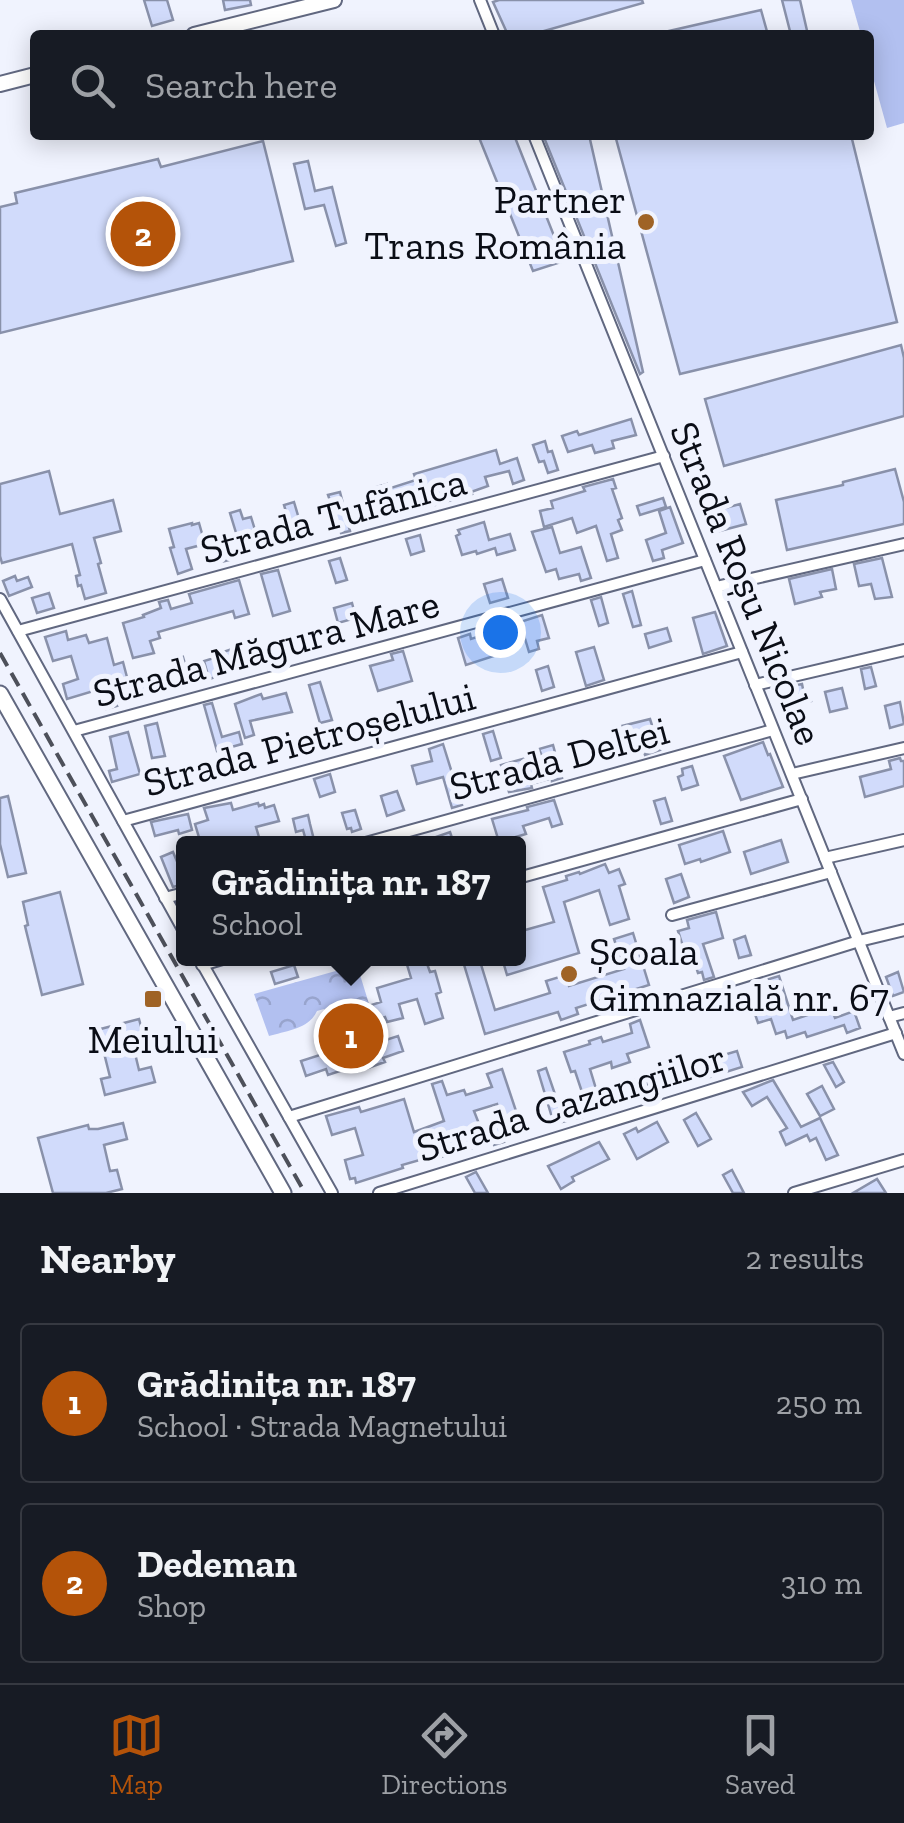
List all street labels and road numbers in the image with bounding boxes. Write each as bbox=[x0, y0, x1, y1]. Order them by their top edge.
street label: Strada Roșu Nicolae bbox=[660, 414, 834, 752]
street label: Strada Tufănica bbox=[195, 456, 471, 574]
street label: Strada Măgura Mare bbox=[88, 579, 444, 717]
street label: Strada Pietroșelului bbox=[138, 672, 480, 806]
street label: Strada Deltei bbox=[444, 706, 674, 810]
street label: Strada Cazangiilor bbox=[411, 1032, 731, 1172]

